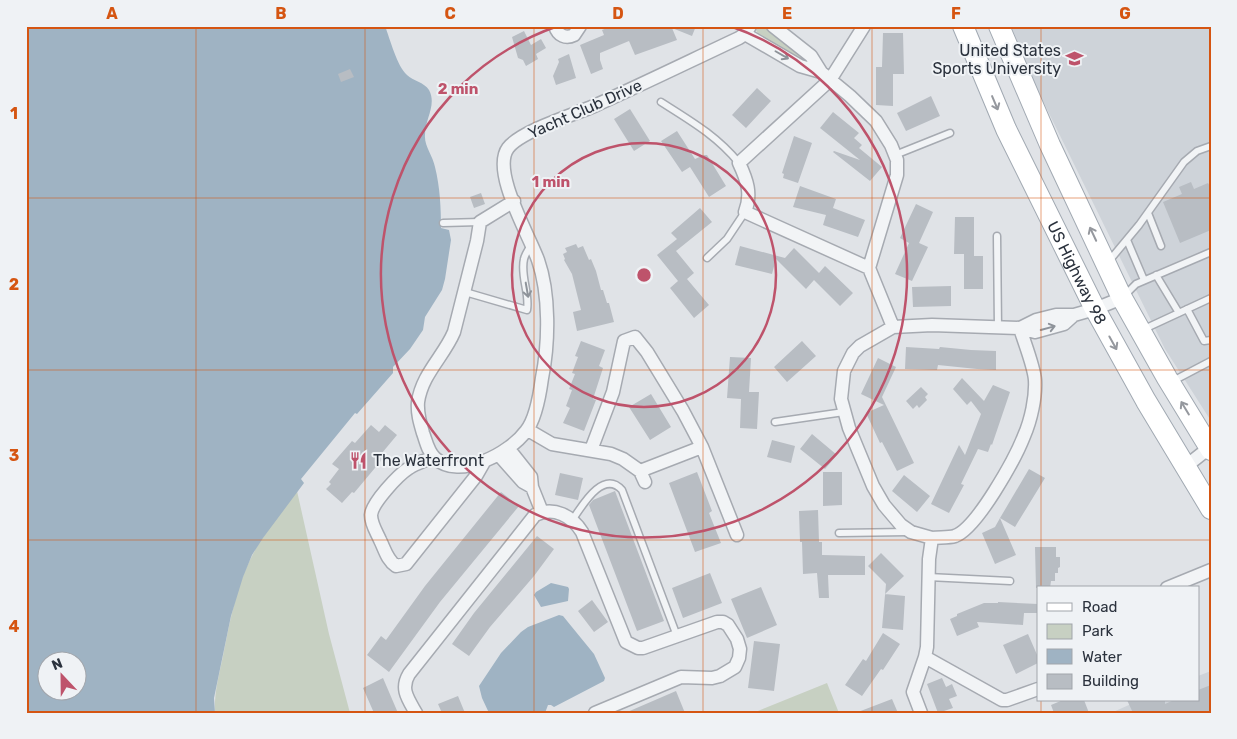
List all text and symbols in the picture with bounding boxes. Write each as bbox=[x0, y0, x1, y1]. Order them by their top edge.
text: A bbox=[106, 4, 118, 23]
text: B bbox=[275, 4, 287, 23]
text: C bbox=[444, 4, 456, 23]
text: D bbox=[612, 4, 624, 23]
text: E bbox=[782, 4, 792, 23]
text: F bbox=[951, 4, 961, 23]
text: G bbox=[1119, 4, 1131, 23]
place label: United States Sports University bbox=[932, 41, 1061, 78]
school or university icon: United States Sports University bbox=[1065, 49, 1085, 69]
one-way arrow bbox=[774, 51, 789, 60]
street label: Yacht Club Drive bbox=[525, 75, 645, 143]
text: 2 min bbox=[438, 80, 478, 98]
one-way arrow bbox=[991, 95, 1001, 110]
text: 1 bbox=[10, 104, 18, 123]
text: 1 min bbox=[532, 173, 570, 191]
street label: US Highway 98 bbox=[1044, 218, 1111, 328]
one-way arrow bbox=[1087, 227, 1097, 242]
centre of rings bbox=[635, 266, 653, 284]
text: 2 bbox=[9, 275, 19, 294]
one-way arrow bbox=[522, 282, 532, 298]
one-way arrow bbox=[1040, 323, 1056, 332]
one-way arrow bbox=[1109, 336, 1119, 350]
one-way arrow bbox=[1180, 402, 1190, 416]
text: 3 bbox=[9, 446, 19, 465]
restaurant icon: The Waterfront bbox=[349, 450, 369, 470]
place label: The Waterfront bbox=[373, 451, 484, 470]
legend bbox=[1037, 586, 1200, 702]
text: Road bbox=[1082, 598, 1118, 616]
text: 4 bbox=[9, 617, 20, 636]
text: Park bbox=[1082, 622, 1113, 640]
text: Water bbox=[1082, 648, 1122, 666]
north arrow bbox=[38, 652, 88, 702]
text: N bbox=[49, 655, 65, 674]
text: Building bbox=[1082, 672, 1139, 690]

